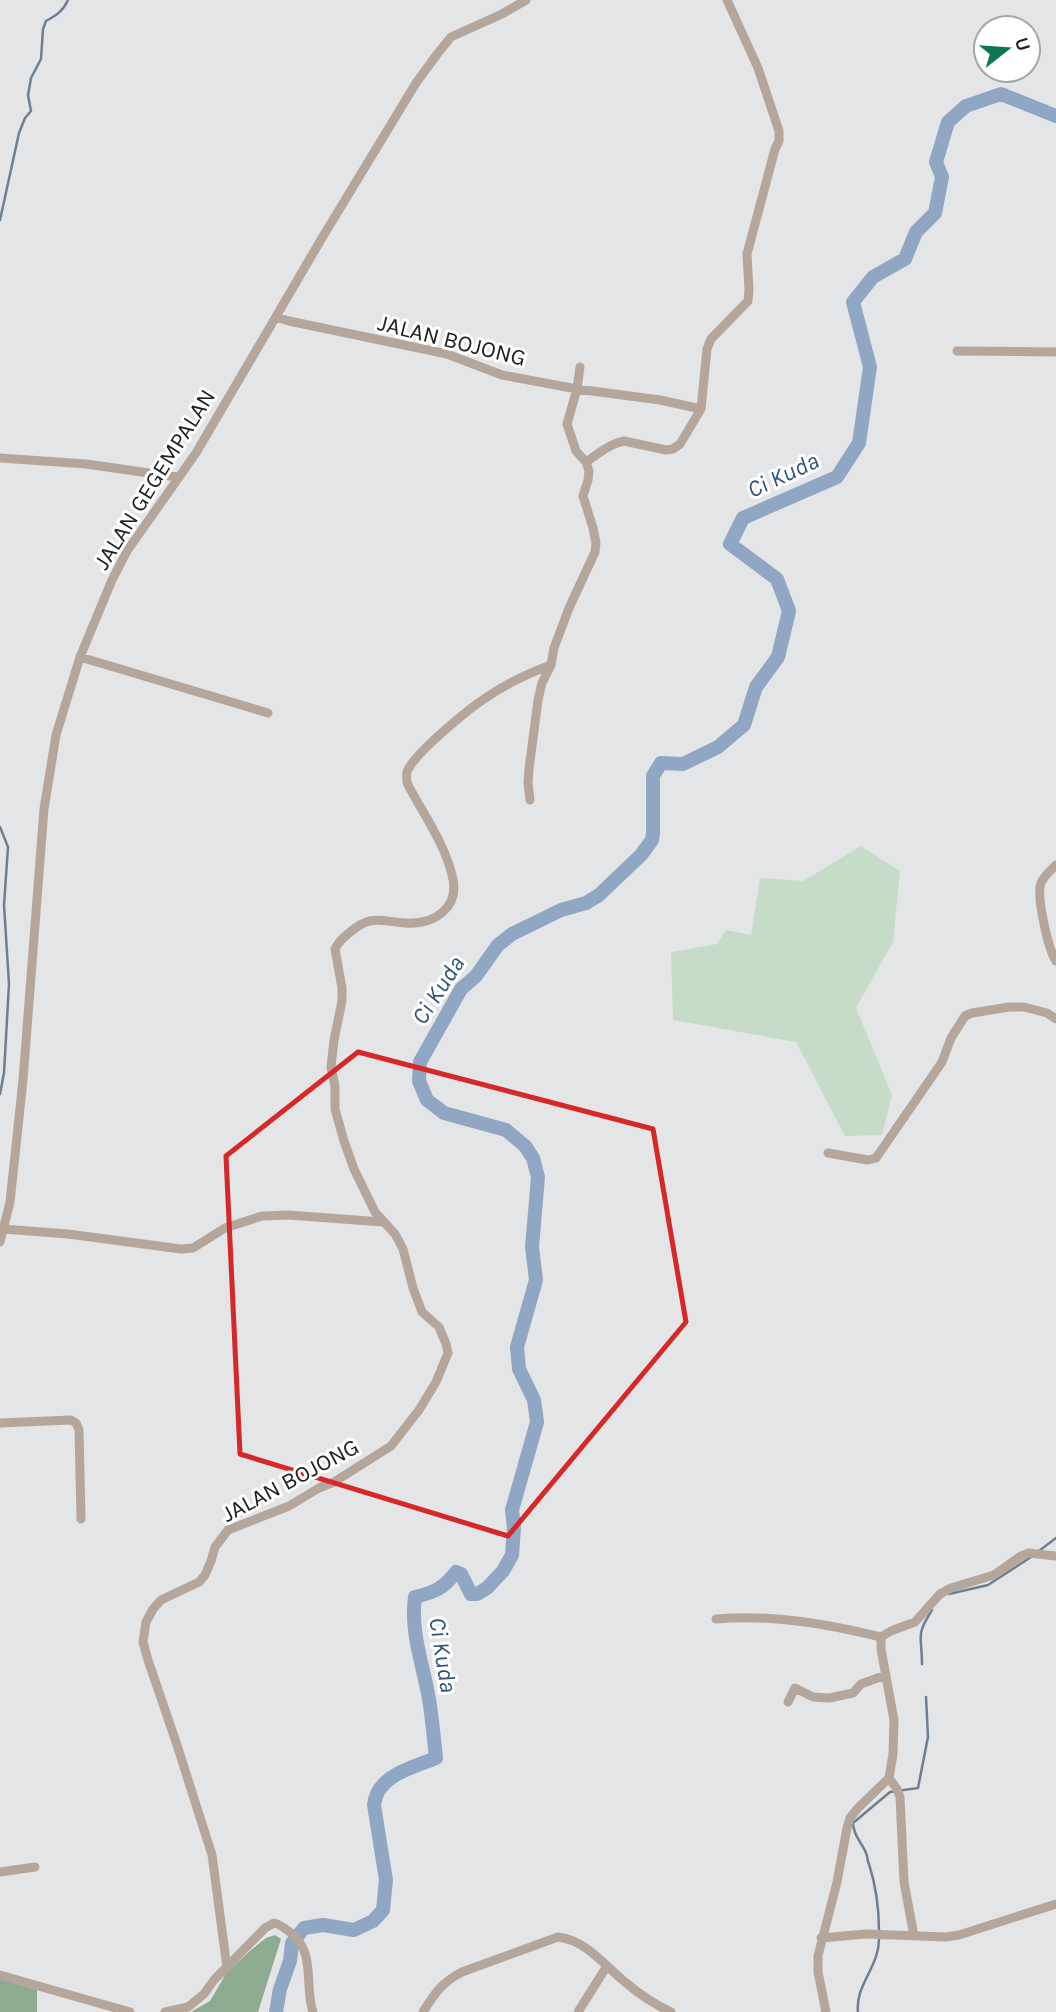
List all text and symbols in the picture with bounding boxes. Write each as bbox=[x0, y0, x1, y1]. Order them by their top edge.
north arrow bbox=[972, 14, 1042, 84]
text: U bbox=[1010, 35, 1035, 54]
street label: JALAN BOJONG bbox=[375, 309, 529, 372]
street label: JALAN GEGEMPALAN bbox=[88, 384, 221, 574]
water label: Ci Kuda bbox=[743, 446, 823, 504]
water label: Ci Kuda bbox=[406, 950, 470, 1030]
street label: JALAN BOJONG bbox=[217, 1433, 363, 1528]
water label: Ci Kuda bbox=[423, 1615, 463, 1695]

